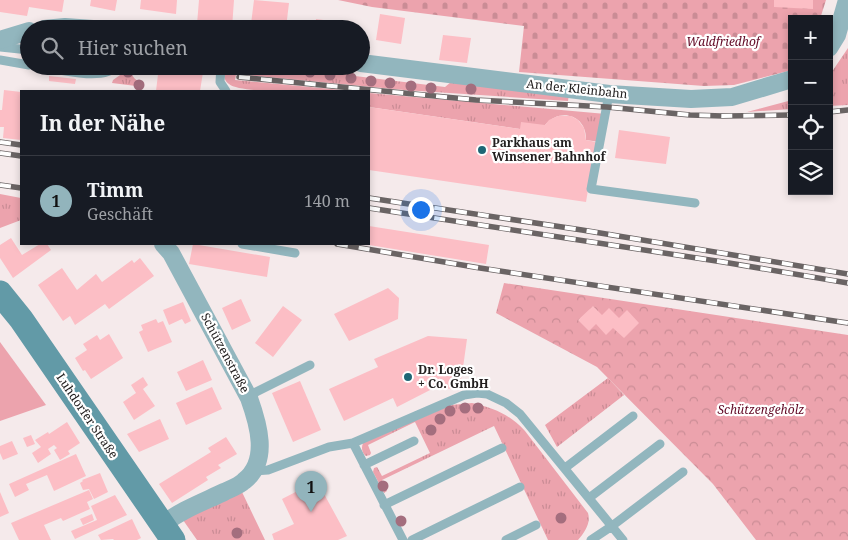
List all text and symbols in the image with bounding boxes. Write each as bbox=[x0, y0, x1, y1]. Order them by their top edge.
map controls bbox=[788, 15, 833, 195]
button: + bbox=[788, 15, 833, 60]
search box bbox=[20, 20, 370, 75]
park label: Waldfriedhof bbox=[686, 33, 762, 50]
icon: search bbox=[38, 34, 66, 62]
text: Hier suchen bbox=[78, 35, 188, 61]
button: − bbox=[788, 60, 833, 105]
street label: An der Kleinbahn bbox=[526, 75, 629, 102]
button: locate bbox=[788, 105, 833, 150]
text: In der Nähe bbox=[40, 109, 165, 137]
place label: Parkhaus am Winsener Bahnhof bbox=[492, 134, 607, 165]
marker: Parkhaus am Winsener Bahnhof bbox=[476, 144, 488, 156]
button: layers bbox=[788, 150, 833, 195]
text: Timm bbox=[87, 177, 144, 203]
text: 1 bbox=[51, 190, 61, 212]
text: 140 m bbox=[304, 190, 350, 212]
your location bbox=[408, 197, 434, 223]
text: Geschäft bbox=[87, 203, 153, 225]
street label: Schützenstraße bbox=[197, 310, 254, 396]
place label: Dr. Loges + Co. GmbH bbox=[418, 361, 489, 392]
street label: Luhdorfer Straße bbox=[53, 370, 122, 462]
marker: Dr. Loges + Co. GmbH bbox=[402, 371, 414, 383]
park label: Schützengehölz bbox=[718, 401, 804, 418]
pin: 1 bbox=[295, 471, 327, 512]

